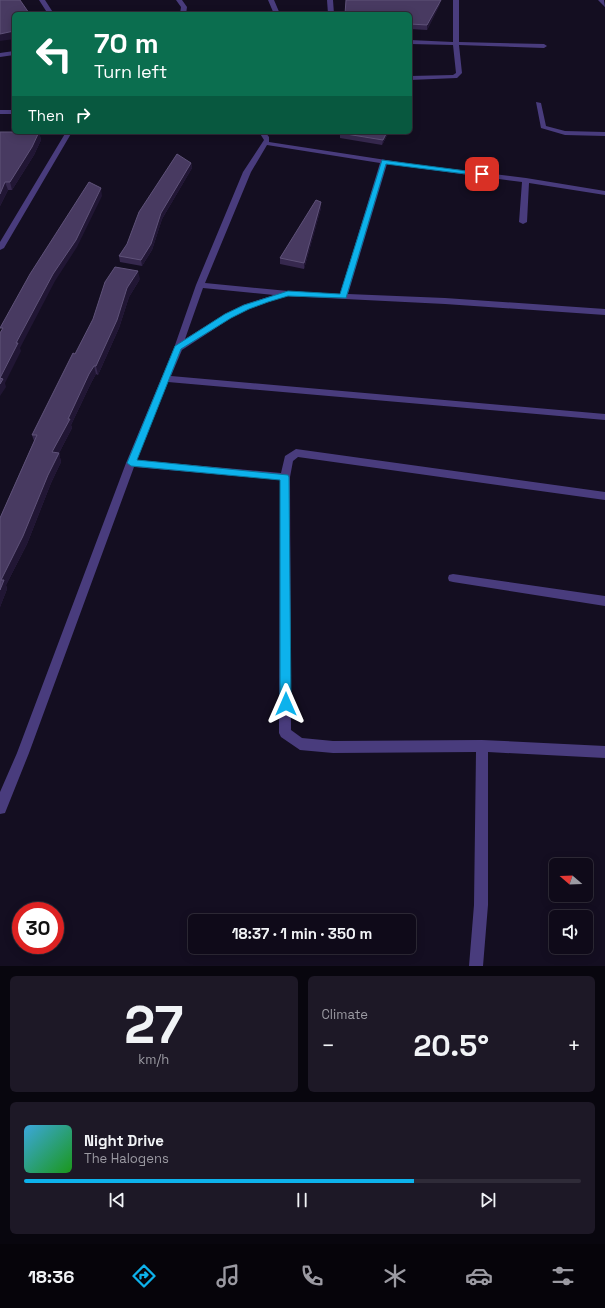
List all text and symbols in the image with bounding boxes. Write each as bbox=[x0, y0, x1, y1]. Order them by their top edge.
text: 70 m bbox=[94, 25, 159, 61]
icon: left bbox=[28, 28, 80, 80]
text: Turn left bbox=[94, 60, 167, 83]
icon: right bbox=[72, 104, 94, 126]
text: Then bbox=[28, 106, 64, 125]
pin bbox=[465, 157, 499, 191]
icon: arrive bbox=[471, 163, 493, 185]
position arrow bbox=[265, 683, 307, 725]
north arrow bbox=[549, 858, 593, 902]
map controls bbox=[549, 858, 593, 954]
speed limit sign: 30 bbox=[12, 902, 64, 954]
button: sound bbox=[549, 910, 593, 954]
text: 18:37 · 1 min · 350 m bbox=[232, 924, 372, 943]
text: 27 bbox=[124, 992, 183, 1058]
text: Climate bbox=[322, 1006, 368, 1023]
text: 20.5° bbox=[413, 1026, 489, 1065]
text: − bbox=[322, 1031, 335, 1059]
text: + bbox=[567, 1031, 581, 1059]
text: km/h bbox=[138, 1051, 169, 1068]
text: Night Drive bbox=[84, 1131, 164, 1150]
text: The Halogens bbox=[84, 1150, 169, 1167]
icon: previous bbox=[106, 1189, 128, 1211]
icon: pause bbox=[291, 1189, 313, 1211]
icon: next bbox=[477, 1189, 499, 1211]
icon: directions bbox=[130, 1262, 158, 1290]
icon: music bbox=[214, 1262, 242, 1290]
icon: phone bbox=[298, 1262, 326, 1290]
icon: climate bbox=[381, 1262, 409, 1290]
icon: car bbox=[465, 1262, 493, 1290]
icon: filters bbox=[549, 1262, 577, 1290]
text: 18:36 bbox=[28, 1265, 74, 1288]

